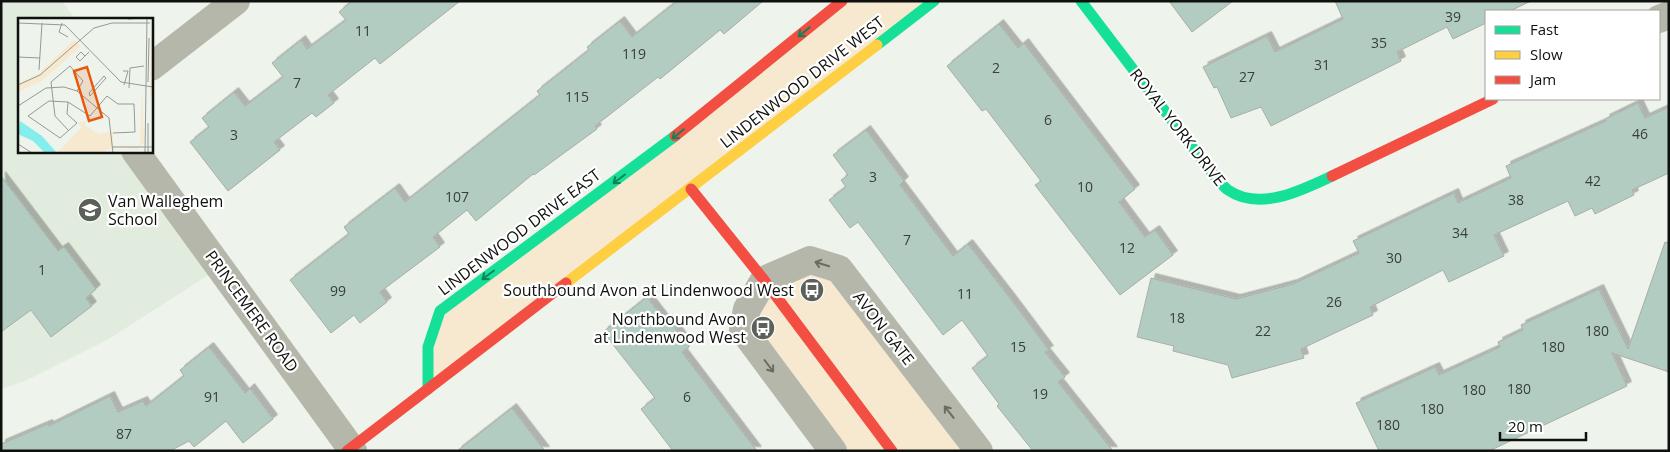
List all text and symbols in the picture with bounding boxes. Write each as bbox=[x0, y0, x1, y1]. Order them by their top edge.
house number: 39 bbox=[1445, 7, 1461, 26]
legend bbox=[1485, 10, 1660, 100]
street label: LINDENWOOD DRIVE WEST bbox=[715, 11, 889, 153]
inset map bbox=[18, 18, 152, 152]
text: Fast bbox=[1530, 19, 1559, 39]
house number: 11 bbox=[355, 21, 371, 40]
one-way arrow bbox=[798, 26, 811, 37]
house number: 35 bbox=[1371, 33, 1387, 52]
house number: 119 bbox=[622, 44, 646, 63]
text: Slow bbox=[1530, 44, 1563, 64]
house number: 31 bbox=[1314, 55, 1330, 74]
house number: 2 bbox=[992, 58, 1000, 77]
street label: ROYAL YORK DRIVE bbox=[1125, 64, 1231, 190]
house number: 27 bbox=[1239, 67, 1255, 86]
text: Jam bbox=[1528, 69, 1556, 89]
house number: 7 bbox=[293, 73, 301, 92]
house number: 115 bbox=[565, 87, 589, 106]
house number: 6 bbox=[1044, 110, 1052, 129]
house number: 46 bbox=[1632, 124, 1648, 143]
house number: 3 bbox=[230, 125, 238, 144]
one-way arrow bbox=[671, 128, 684, 139]
street label: LINDENWOOD DRIVE EAST bbox=[433, 164, 605, 300]
house number: 3 bbox=[869, 167, 877, 186]
house number: 42 bbox=[1585, 171, 1601, 190]
one-way arrow bbox=[613, 173, 626, 184]
house number: 10 bbox=[1077, 177, 1093, 196]
house number: 107 bbox=[445, 187, 469, 206]
place label: Van Walleghem School bbox=[108, 190, 223, 230]
house number: 38 bbox=[1508, 190, 1524, 209]
school or university icon: Van Walleghem School bbox=[77, 197, 103, 223]
house number: 34 bbox=[1452, 223, 1468, 242]
house number: 7 bbox=[903, 230, 911, 249]
house number: 12 bbox=[1119, 238, 1135, 257]
street label: PRINCEMERE ROAD bbox=[200, 246, 304, 376]
house number: 30 bbox=[1386, 248, 1402, 267]
one-way arrow bbox=[815, 259, 831, 269]
house number: 1 bbox=[38, 260, 46, 279]
one-way arrow bbox=[482, 270, 495, 281]
bus stop icon: Southbound Avon at Lindenwood West bbox=[799, 277, 825, 303]
place label: Southbound Avon at Lindenwood West bbox=[503, 279, 794, 301]
house number: 99 bbox=[330, 281, 346, 300]
house number: 11 bbox=[957, 284, 973, 303]
street label: AVON GATE bbox=[848, 287, 920, 369]
house number: 26 bbox=[1326, 292, 1342, 311]
place label: Northbound Avon at Lindenwood West bbox=[594, 308, 746, 348]
house number: 18 bbox=[1169, 308, 1185, 327]
bus stop icon: Northbound Avon at Lindenwood West bbox=[750, 315, 776, 341]
house number: 22 bbox=[1255, 321, 1271, 340]
house number: 180 bbox=[1585, 321, 1609, 340]
house number: 15 bbox=[1010, 337, 1026, 356]
house number: 180 bbox=[1541, 337, 1565, 356]
one-way arrow bbox=[764, 359, 774, 373]
house number: 180 bbox=[1507, 379, 1531, 398]
house number: 180 bbox=[1462, 380, 1486, 399]
house number: 19 bbox=[1032, 384, 1048, 403]
house number: 91 bbox=[204, 387, 220, 406]
house number: 6 bbox=[683, 387, 691, 406]
house number: 180 bbox=[1420, 399, 1444, 418]
one-way arrow bbox=[944, 405, 954, 419]
scale bar bbox=[1500, 410, 1586, 442]
house number: 180 bbox=[1376, 415, 1400, 434]
text: 20 m bbox=[1508, 416, 1543, 436]
house number: 87 bbox=[116, 424, 132, 443]

